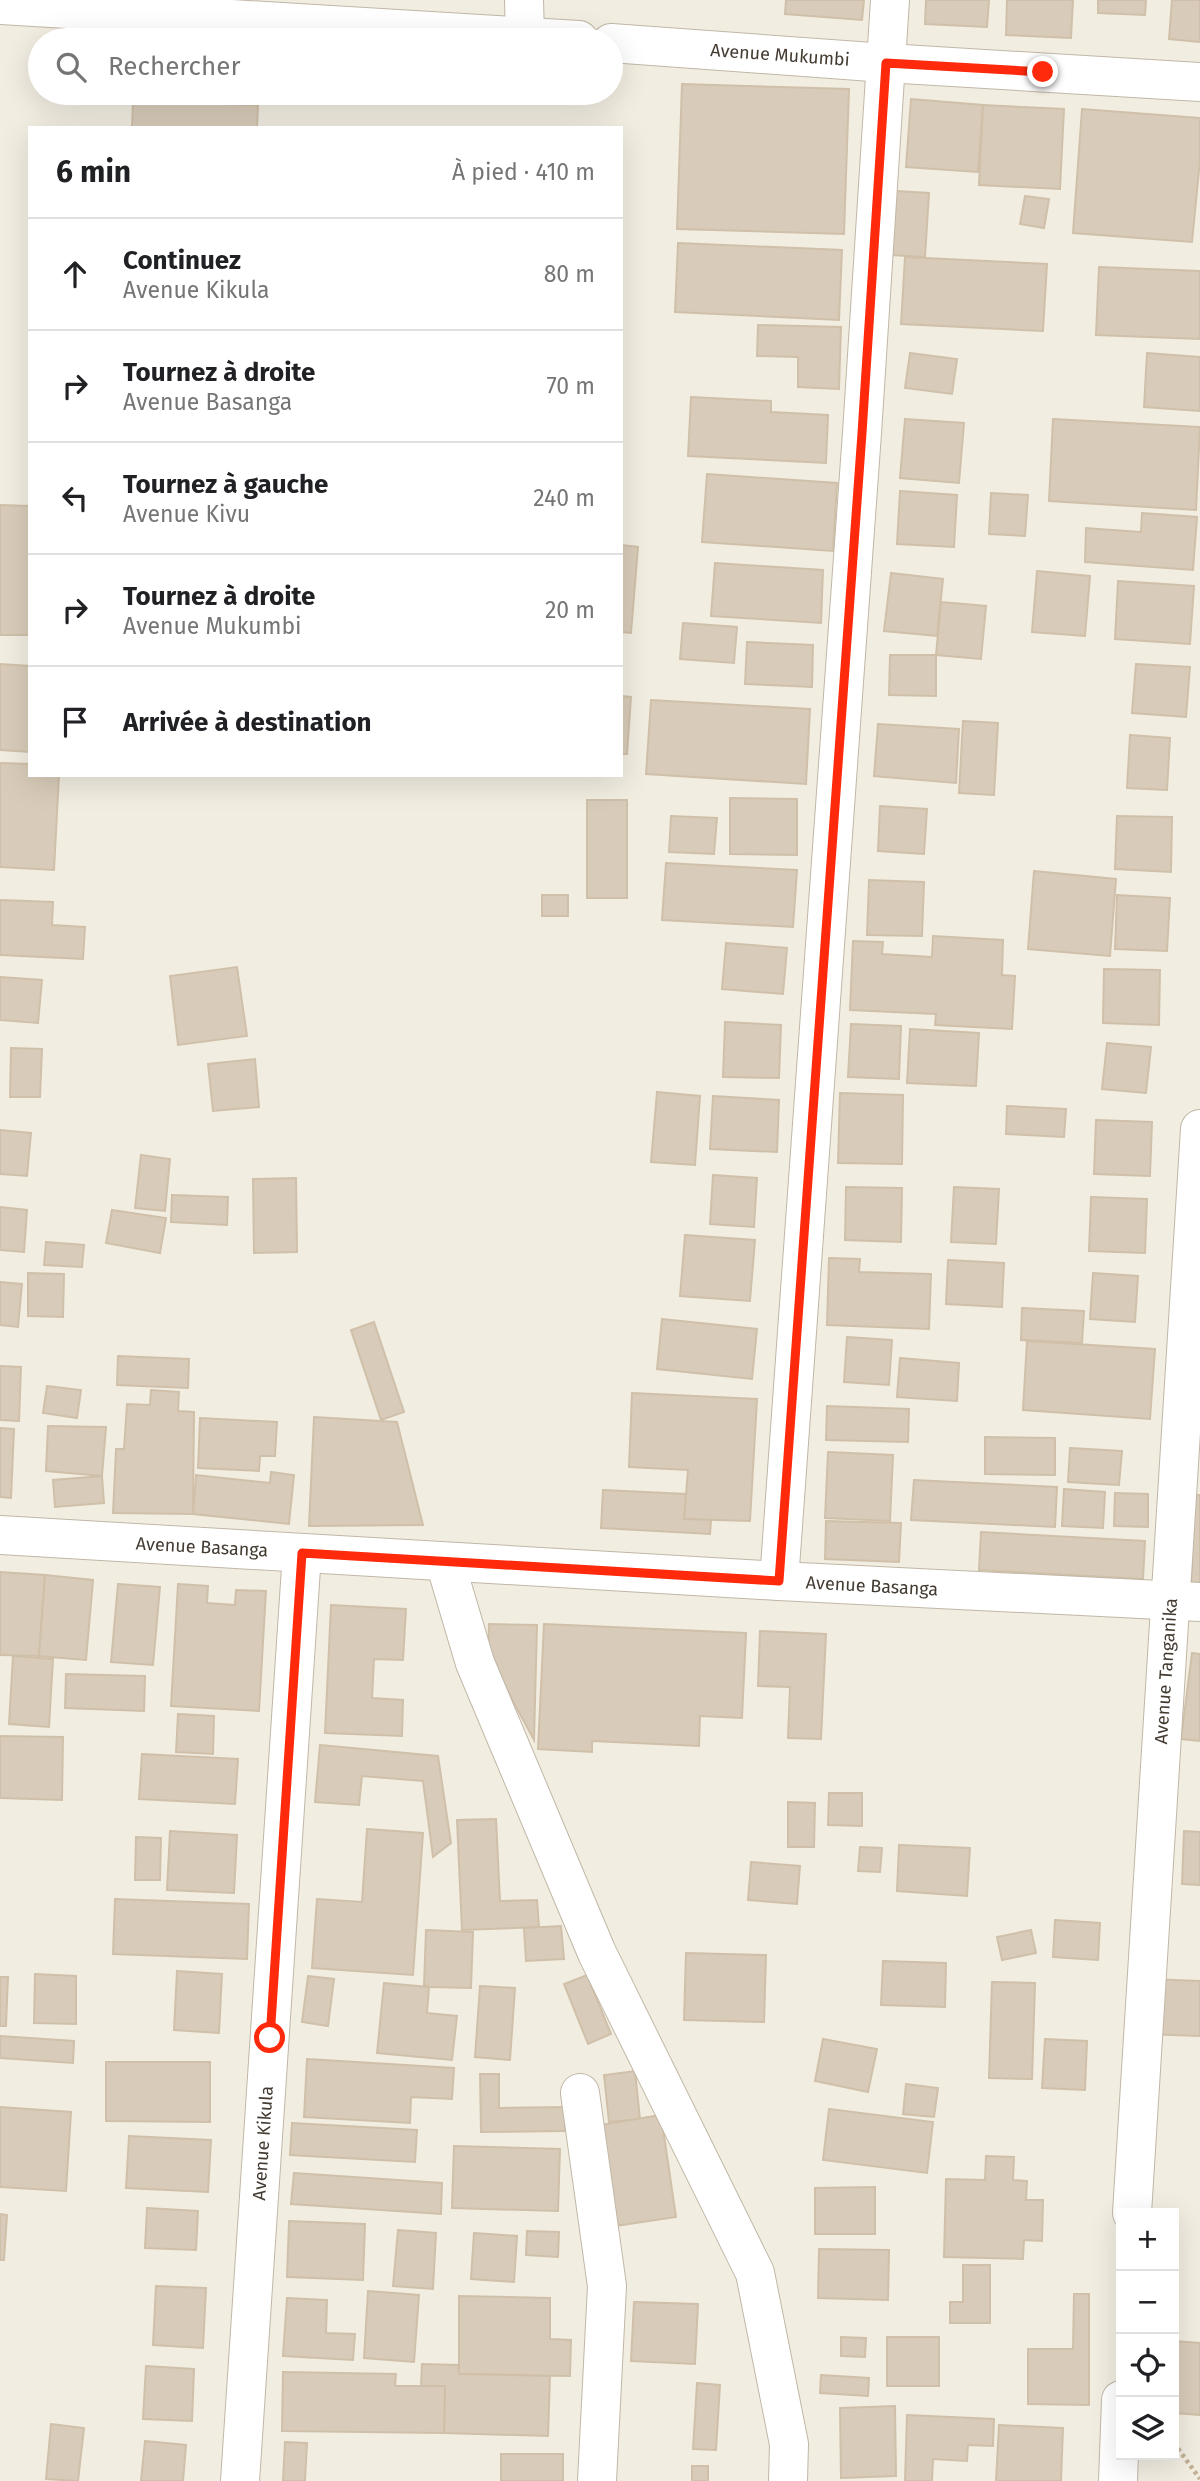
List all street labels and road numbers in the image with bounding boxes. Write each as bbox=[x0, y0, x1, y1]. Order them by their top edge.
street label: Avenue Mukumbi bbox=[710, 39, 850, 71]
street label: Avenue Basanga bbox=[135, 1533, 269, 1561]
street label: Avenue Basanga bbox=[805, 1572, 939, 1600]
street label: Avenue Tanganika bbox=[1150, 1597, 1182, 1745]
street label: Avenue Kikula bbox=[248, 2085, 278, 2201]

